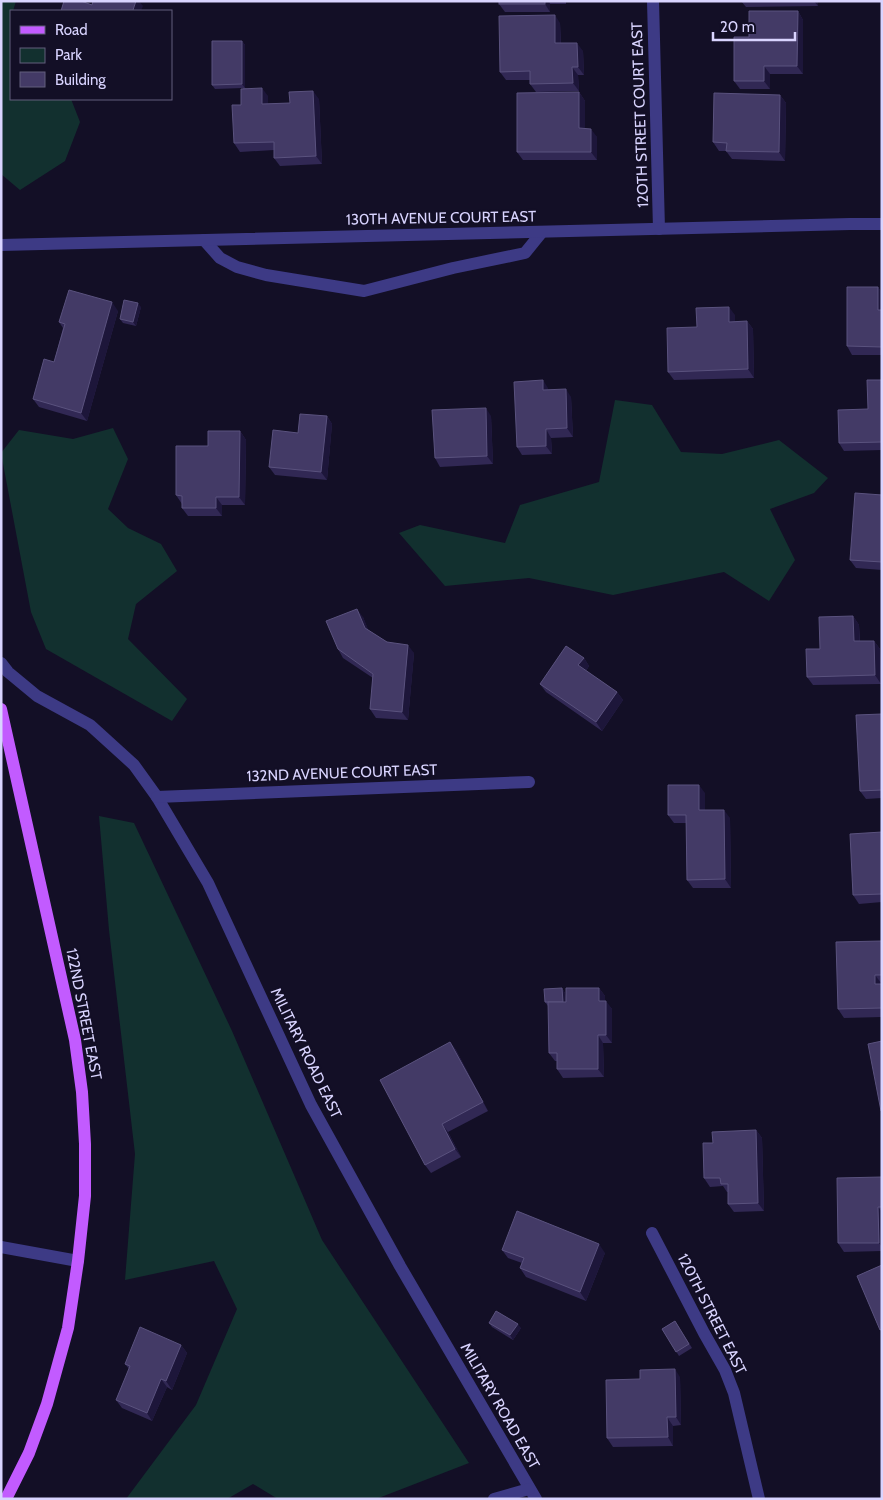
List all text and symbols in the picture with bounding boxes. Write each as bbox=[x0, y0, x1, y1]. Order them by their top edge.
legend bbox=[10, 10, 172, 100]
scale bar bbox=[713, 10, 796, 42]
text: 20 m bbox=[720, 18, 755, 36]
text: Road bbox=[55, 21, 88, 39]
street label: 12OTH STREET COURT EAST bbox=[628, 22, 652, 208]
text: Park bbox=[55, 46, 82, 64]
text: Building bbox=[55, 71, 106, 89]
street label: 130TH AVENUE COURT EAST bbox=[346, 207, 536, 229]
street label: 132ND AVENUE COURT EAST bbox=[246, 761, 438, 785]
street label: 122ND STREET EAST bbox=[62, 947, 106, 1081]
street label: MILITARY ROAD EAST bbox=[267, 985, 345, 1121]
street label: 120TH STREET EAST bbox=[674, 1251, 750, 1377]
street label: MILITARY ROAD EAST bbox=[457, 1340, 543, 1472]

